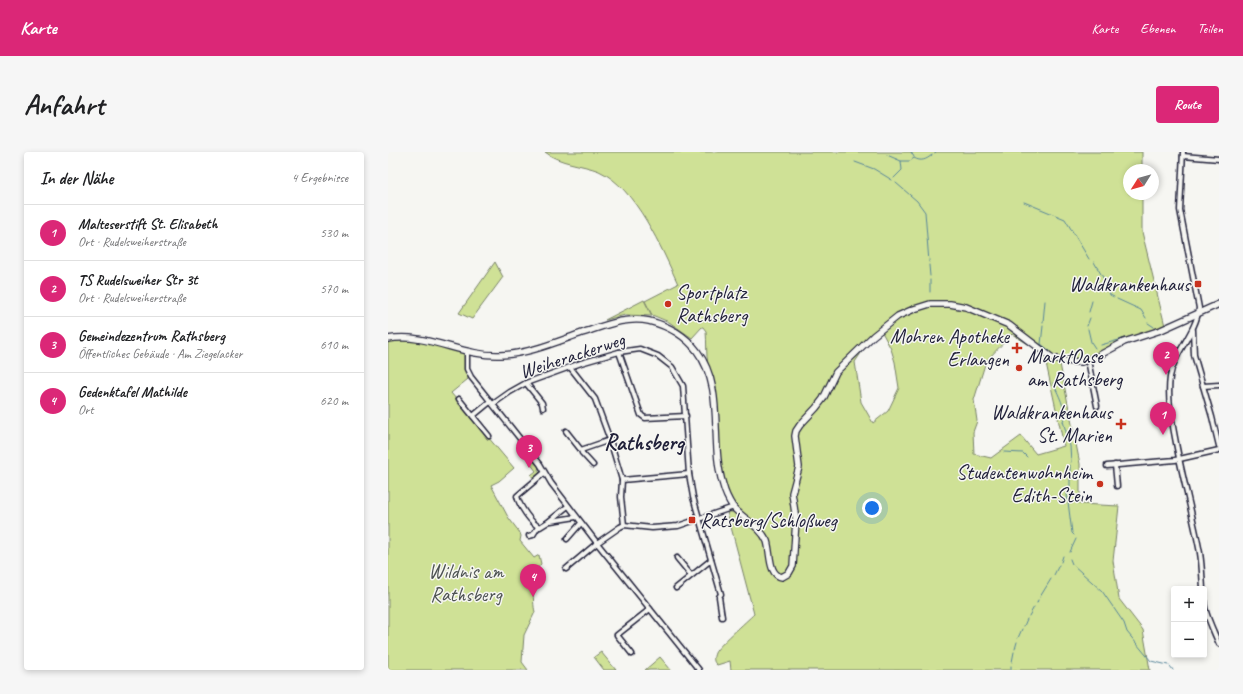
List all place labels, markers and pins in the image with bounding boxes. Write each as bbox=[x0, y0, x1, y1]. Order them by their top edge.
place label: Waldkrankenhaus bbox=[1069, 272, 1192, 297]
marker: Waldkrankenhaus bbox=[1193, 279, 1203, 289]
place label: Sportplatz Rathsberg bbox=[676, 280, 749, 328]
marker: Sportplatz Rathsberg bbox=[663, 299, 673, 309]
place label: Mohren Apotheke Erlangen bbox=[890, 324, 1010, 372]
pin: 2 bbox=[1153, 342, 1179, 375]
marker: Mohren Apotheke Erlangen bbox=[1012, 343, 1022, 353]
place label: MarktOase am Rathsberg bbox=[1027, 344, 1123, 392]
marker: MarktOase am Rathsberg bbox=[1014, 363, 1024, 373]
place label: Waldkrankenhaus St. Marien bbox=[991, 400, 1114, 448]
pin: 1 bbox=[1150, 402, 1176, 435]
marker: Waldkrankenhaus St. Marien bbox=[1115, 418, 1127, 430]
pin: 3 bbox=[516, 435, 542, 468]
place label: Studentenwohnheim Edith-Stein bbox=[956, 460, 1094, 508]
marker: Studentenwohnheim Edith-Stein bbox=[1095, 479, 1105, 489]
place label: Ratsberg/Schloßweg bbox=[700, 508, 839, 533]
marker: Ratsberg/Schloßweg bbox=[687, 515, 697, 525]
pin: 4 bbox=[520, 564, 546, 597]

